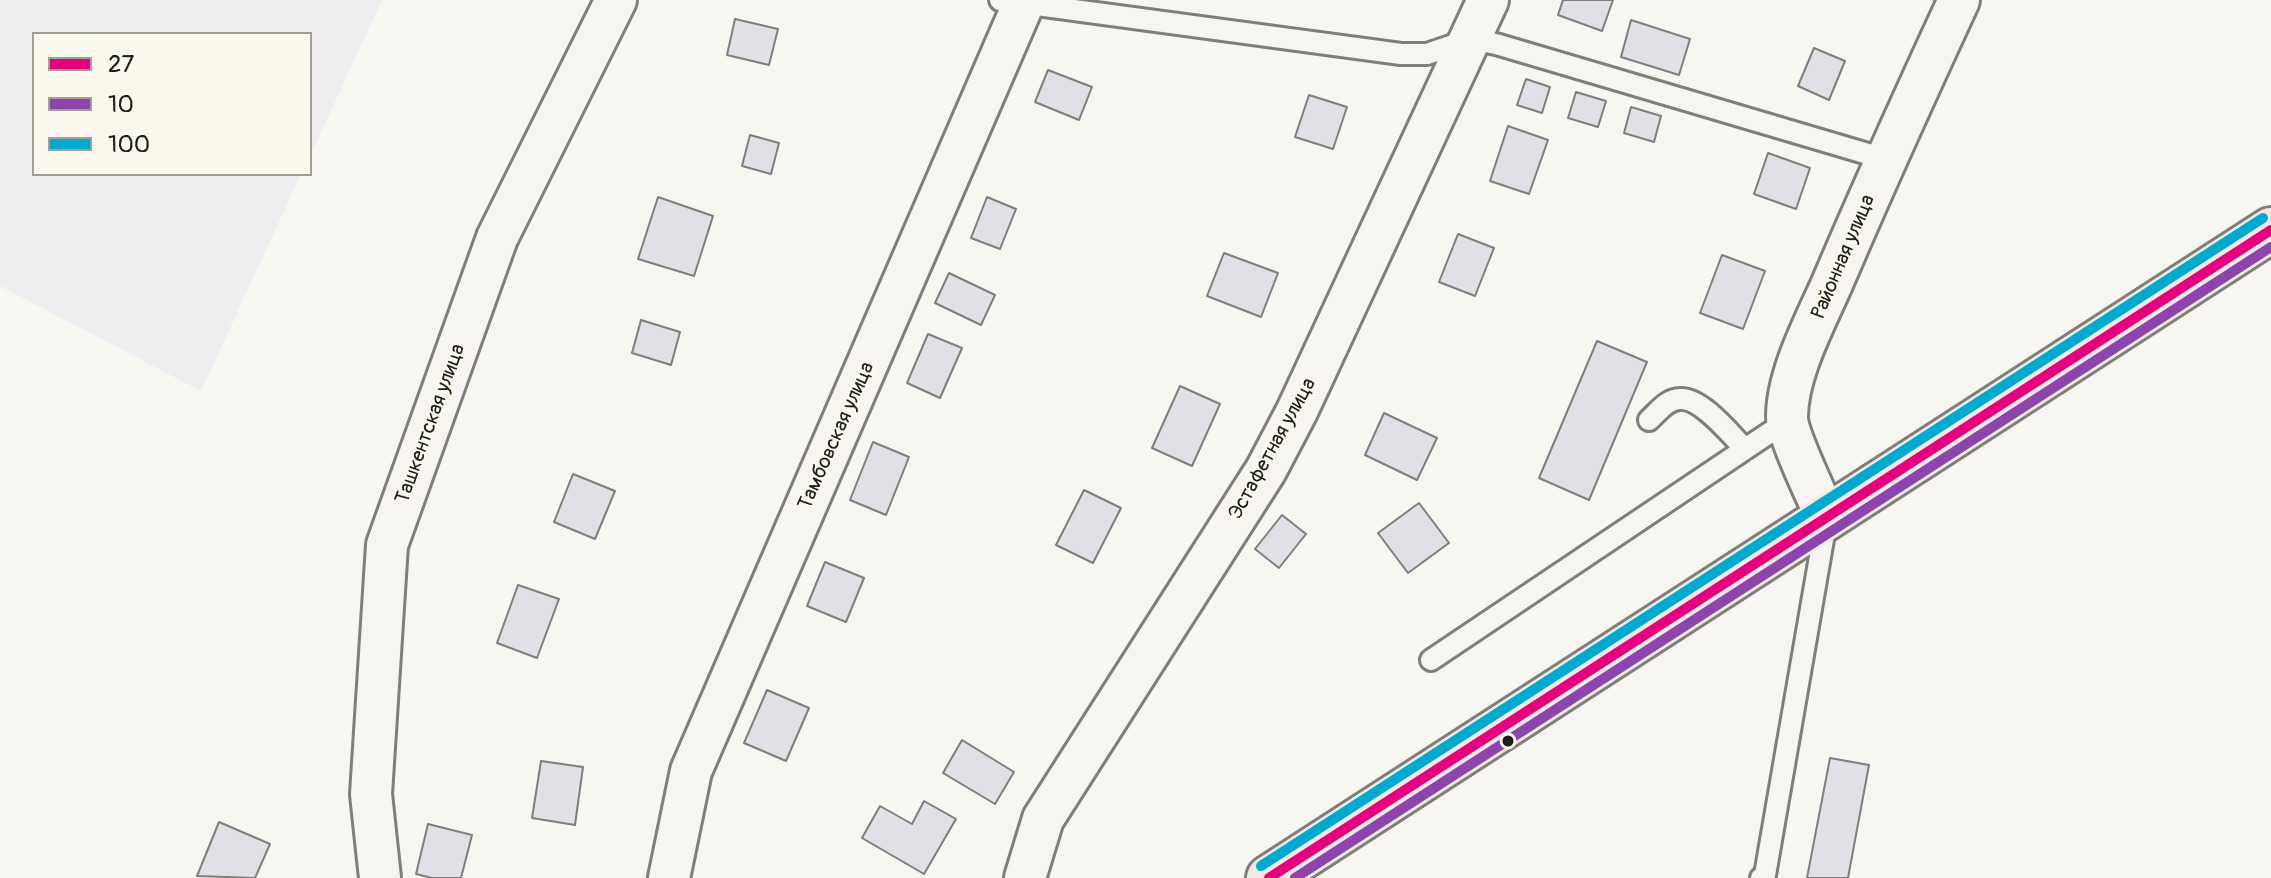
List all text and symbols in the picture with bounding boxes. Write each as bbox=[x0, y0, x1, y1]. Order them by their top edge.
legend bbox=[32, 32, 312, 176]
text: 27 bbox=[108, 50, 134, 79]
text: 10 bbox=[108, 90, 134, 119]
text: 100 bbox=[108, 130, 150, 159]
street label: Районная улица bbox=[1807, 191, 1881, 323]
street label: Ташкентская улица bbox=[391, 341, 471, 507]
street label: Тамбовская улица bbox=[794, 359, 880, 513]
street label: Эстафетная улица bbox=[1224, 374, 1322, 524]
unlabelled marker bbox=[1500, 733, 1516, 749]

